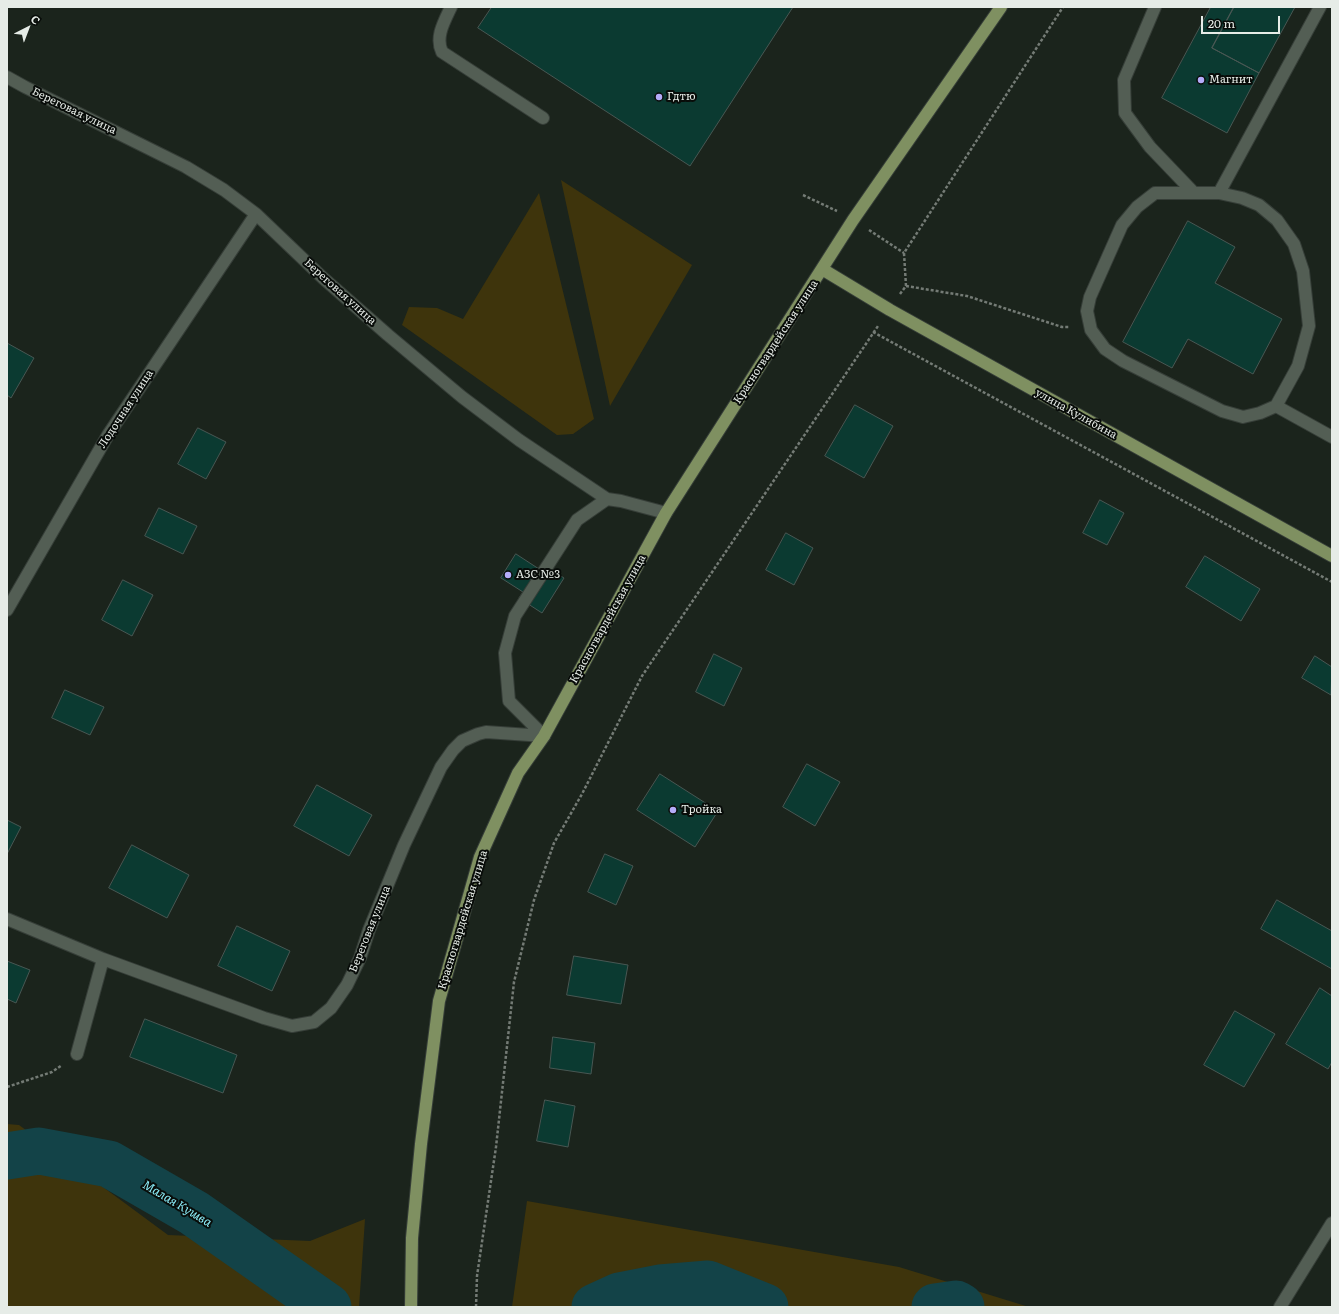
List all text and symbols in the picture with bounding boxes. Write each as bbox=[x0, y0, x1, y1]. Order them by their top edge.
north arrow bbox=[8, 8, 48, 48]
scale bar bbox=[1203, 8, 1282, 34]
text: С bbox=[28, 11, 44, 28]
text: 20 m bbox=[1208, 14, 1235, 32]
place label: Магнит bbox=[1209, 73, 1253, 87]
marker: Магнит bbox=[1196, 75, 1206, 85]
street label: Береговая улица bbox=[30, 85, 118, 137]
place label: Гдтю bbox=[667, 90, 696, 104]
marker: Гдтю bbox=[654, 92, 664, 102]
street label: Береговая улица bbox=[301, 256, 379, 328]
street label: Красногвардейская улица bbox=[731, 278, 821, 406]
street label: Лодочная улица bbox=[96, 367, 156, 451]
street label: улица Кулибина bbox=[1033, 386, 1119, 442]
street label: Красногвардейская улица bbox=[567, 552, 649, 686]
place label: АЗС №3 bbox=[516, 568, 560, 582]
marker: АЗС №3 bbox=[503, 570, 513, 580]
place label: Тройка bbox=[681, 803, 722, 817]
marker: Тройка bbox=[668, 805, 678, 815]
street label: Красногвардейская улица bbox=[436, 849, 490, 991]
street label: Береговая улица bbox=[347, 884, 393, 974]
water label: Малая Кушва bbox=[140, 1178, 214, 1230]

